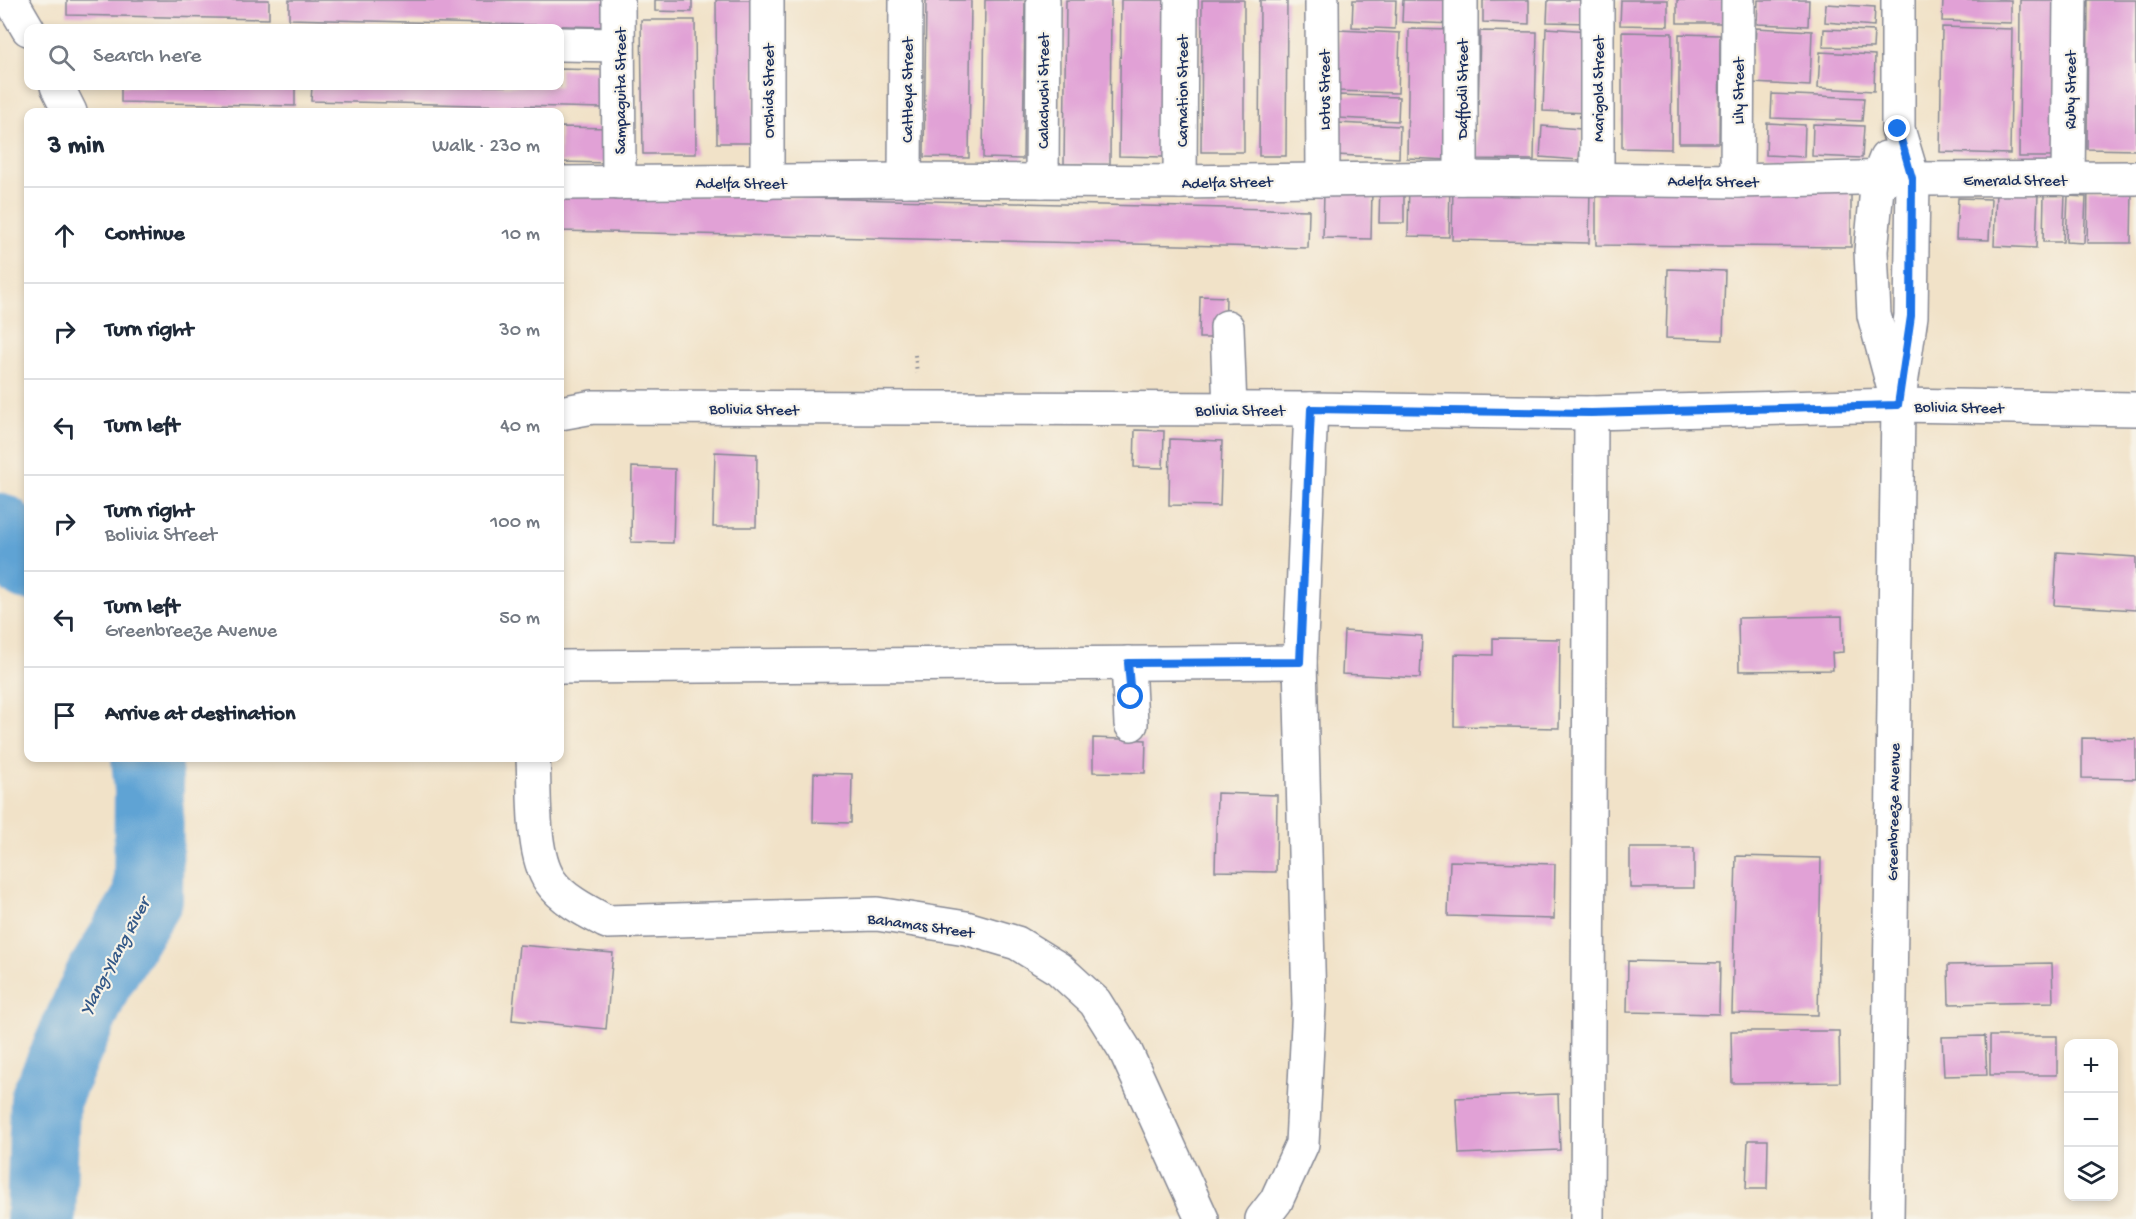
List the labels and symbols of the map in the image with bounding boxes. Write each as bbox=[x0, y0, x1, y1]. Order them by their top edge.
street label: Sampaguita Street bbox=[613, 26, 632, 154]
street label: Calachuchi Street bbox=[1036, 32, 1055, 149]
street label: Carnation Street bbox=[1175, 34, 1194, 147]
street label: Marigold Street bbox=[1591, 35, 1610, 142]
street label: Cattleya Street bbox=[900, 36, 919, 143]
street label: Daffodil Street bbox=[1455, 37, 1474, 140]
street label: Orchids Street bbox=[761, 42, 780, 138]
street label: Lotus Street bbox=[1317, 48, 1336, 130]
street label: Ruby Street bbox=[2063, 49, 2082, 129]
street label: Lily Street bbox=[1731, 56, 1750, 125]
route end bbox=[1884, 115, 1910, 141]
street label: Adelfa Street bbox=[1667, 173, 1760, 194]
street label: Emerald Street bbox=[1963, 173, 2068, 192]
street label: Adelfa Street bbox=[1181, 174, 1274, 195]
street label: Adelfa Street bbox=[696, 176, 788, 195]
street label: Bolivia Street bbox=[1913, 399, 2005, 420]
street label: Bolivia Street bbox=[708, 401, 800, 422]
street label: Bolivia Street bbox=[1194, 403, 1286, 422]
route start bbox=[1117, 683, 1143, 709]
street label: Greenbreeze Avenue bbox=[1885, 742, 1906, 881]
water label: Ylang-Ylang River bbox=[77, 892, 157, 1019]
street label: Bahamas Street bbox=[865, 910, 976, 945]

